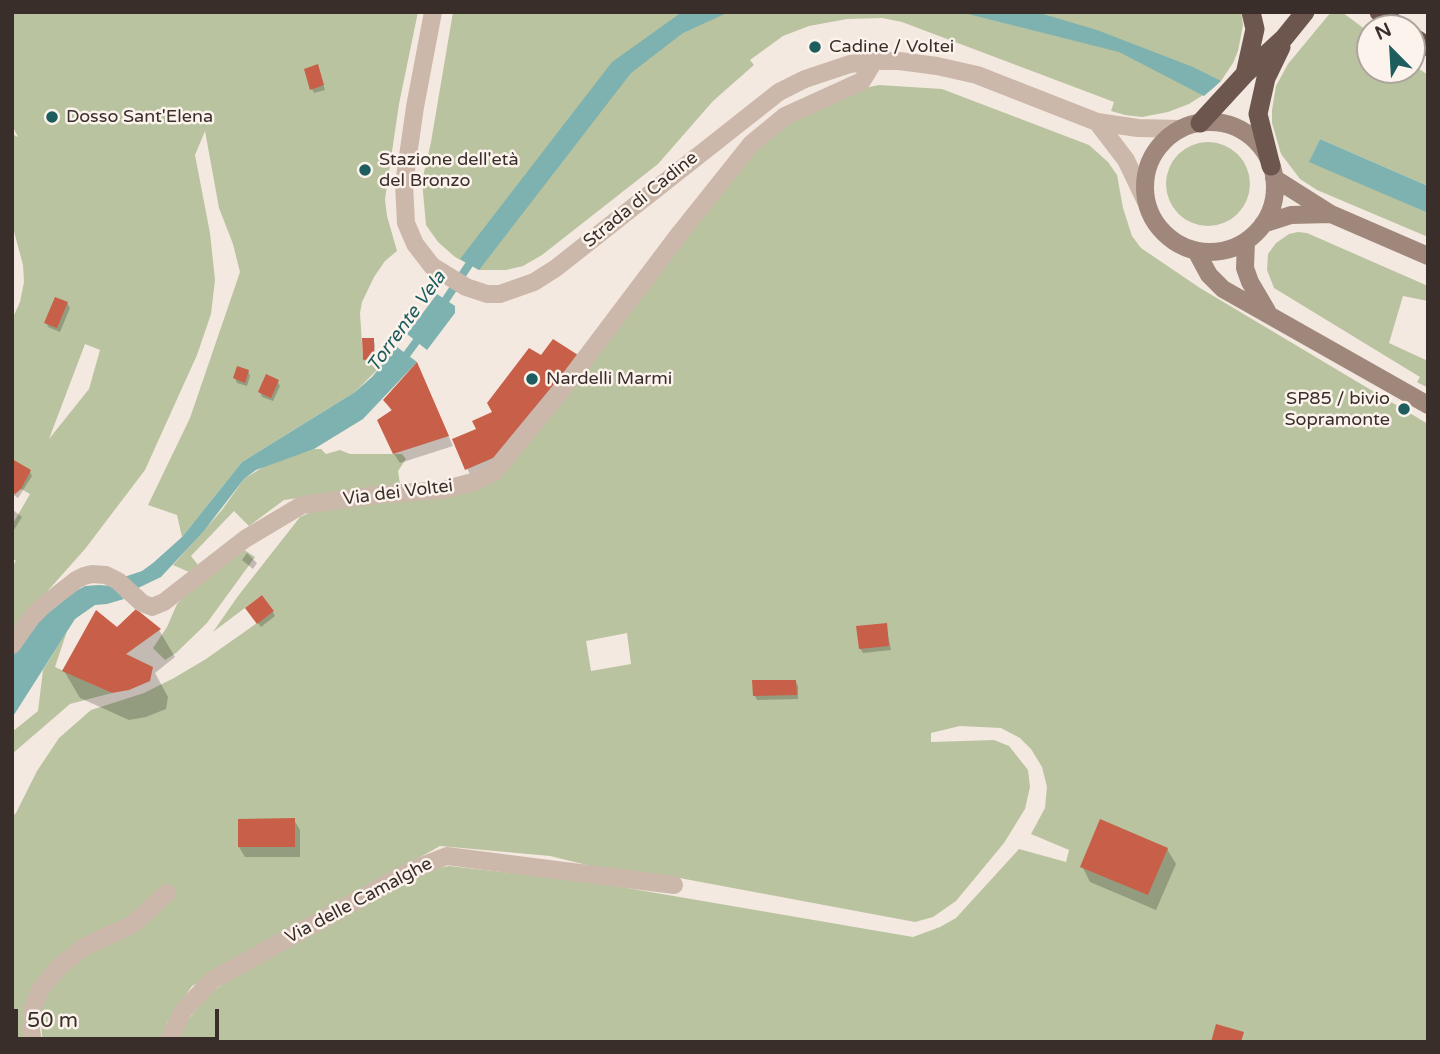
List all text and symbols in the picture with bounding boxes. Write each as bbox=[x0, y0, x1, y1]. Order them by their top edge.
north arrow bbox=[1356, 14, 1426, 84]
text: N bbox=[1372, 18, 1395, 45]
place label: Cadine / Voltei bbox=[829, 36, 954, 58]
marker: Cadine / Voltei bbox=[807, 39, 823, 55]
place label: Dosso Sant'Elena bbox=[66, 106, 213, 128]
marker: Dosso Sant'Elena bbox=[44, 109, 60, 125]
street label: Strada di Cadine bbox=[579, 147, 703, 253]
place label: Stazione dell'età del Bronzo bbox=[379, 149, 519, 192]
marker: Stazione dell'età del Bronzo bbox=[357, 162, 373, 178]
water label: Torrente Vela bbox=[363, 267, 451, 377]
place label: Nardelli Marmi bbox=[546, 368, 672, 390]
marker: Nardelli Marmi bbox=[524, 371, 540, 387]
place label: SP85 / bivio Sopramonte bbox=[1284, 388, 1390, 430]
marker: SP85 / bivio Sopramonte bbox=[1396, 401, 1412, 417]
street label: Via dei Voltei bbox=[342, 476, 454, 510]
street label: Via delle Camalghe bbox=[282, 853, 436, 949]
scale bar bbox=[18, 995, 222, 1038]
text: 50 m bbox=[27, 1008, 78, 1033]

